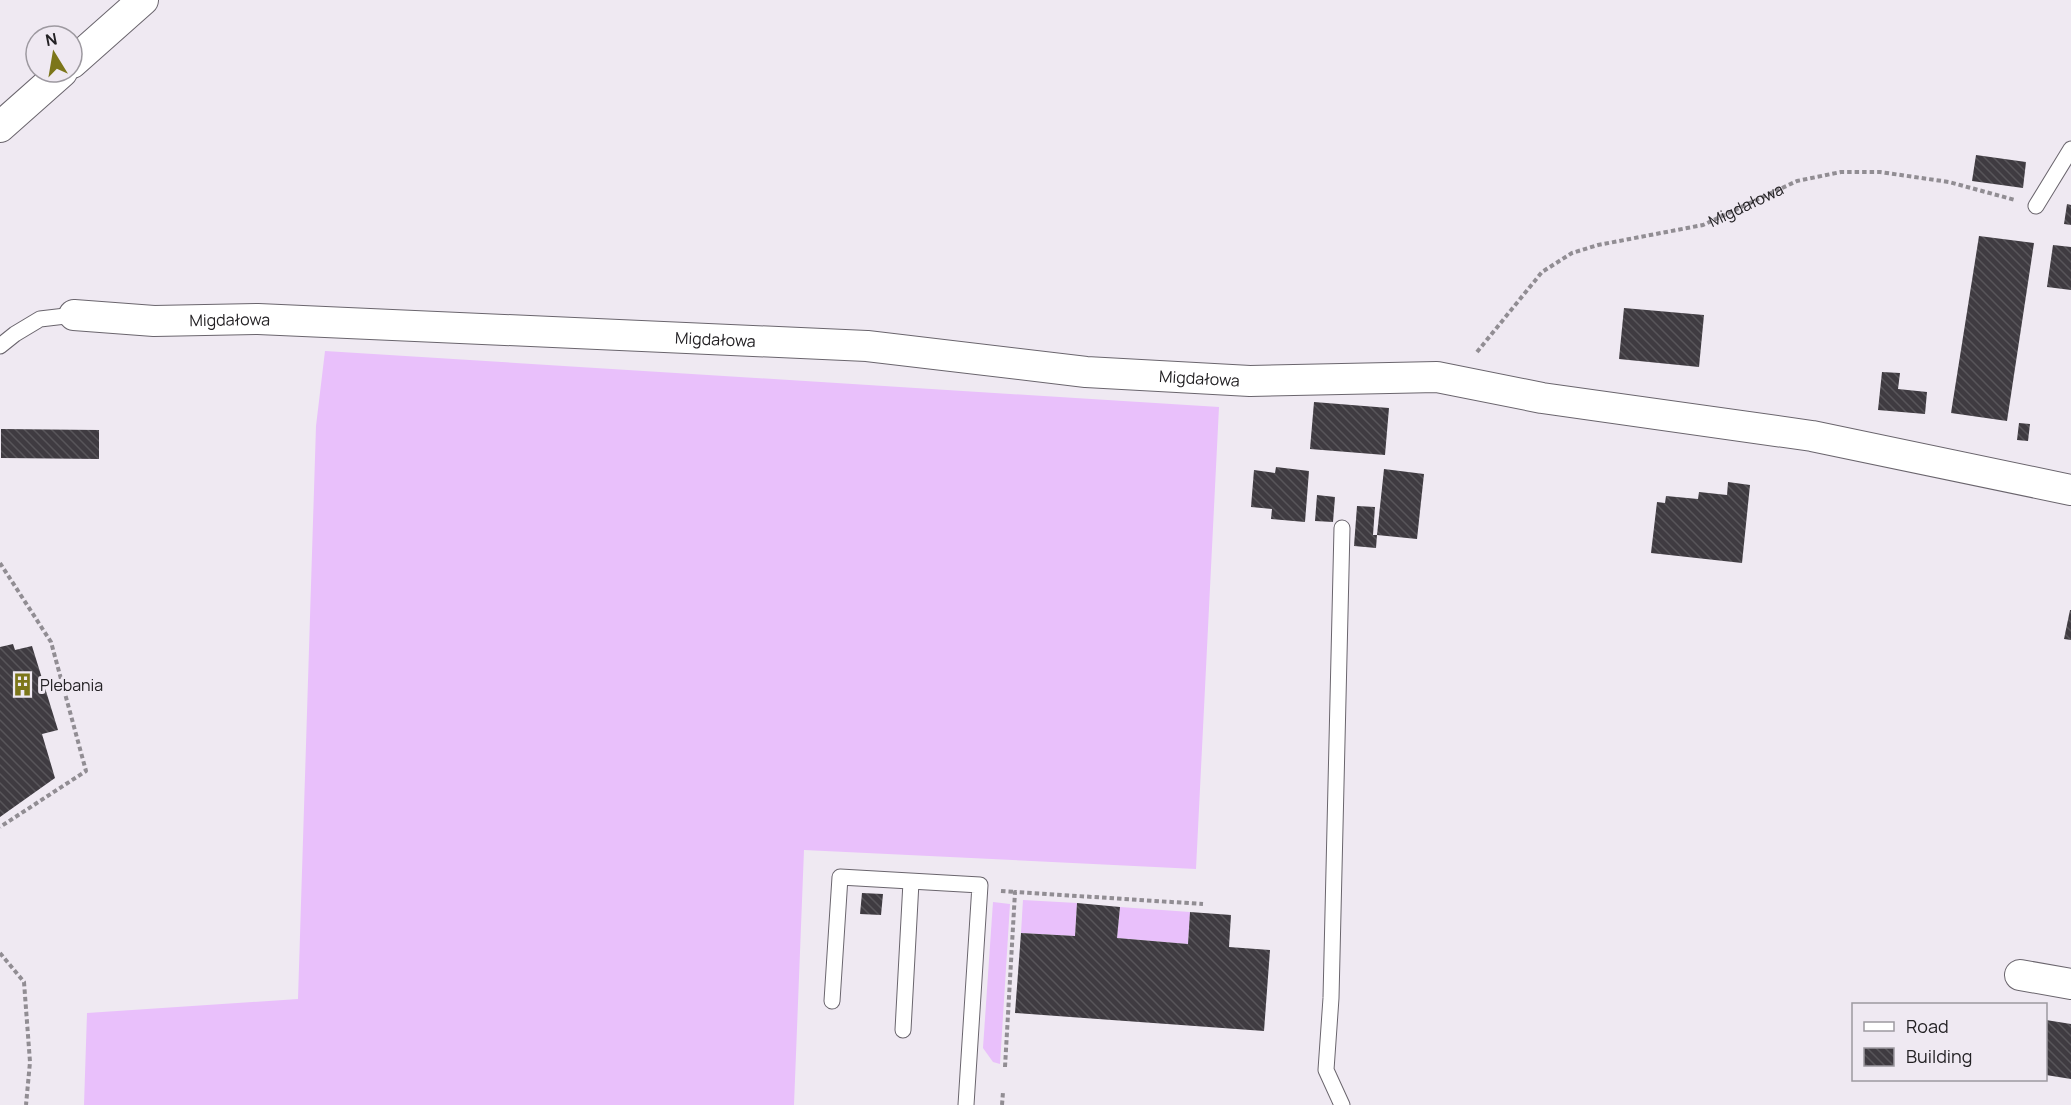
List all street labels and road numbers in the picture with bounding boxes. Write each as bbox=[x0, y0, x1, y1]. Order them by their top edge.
street label: Migdałowa bbox=[1705, 178, 1787, 232]
street label: Migdałowa bbox=[189, 308, 271, 331]
street label: Migdałowa bbox=[675, 326, 756, 352]
street label: Migdałowa bbox=[1159, 365, 1240, 391]

